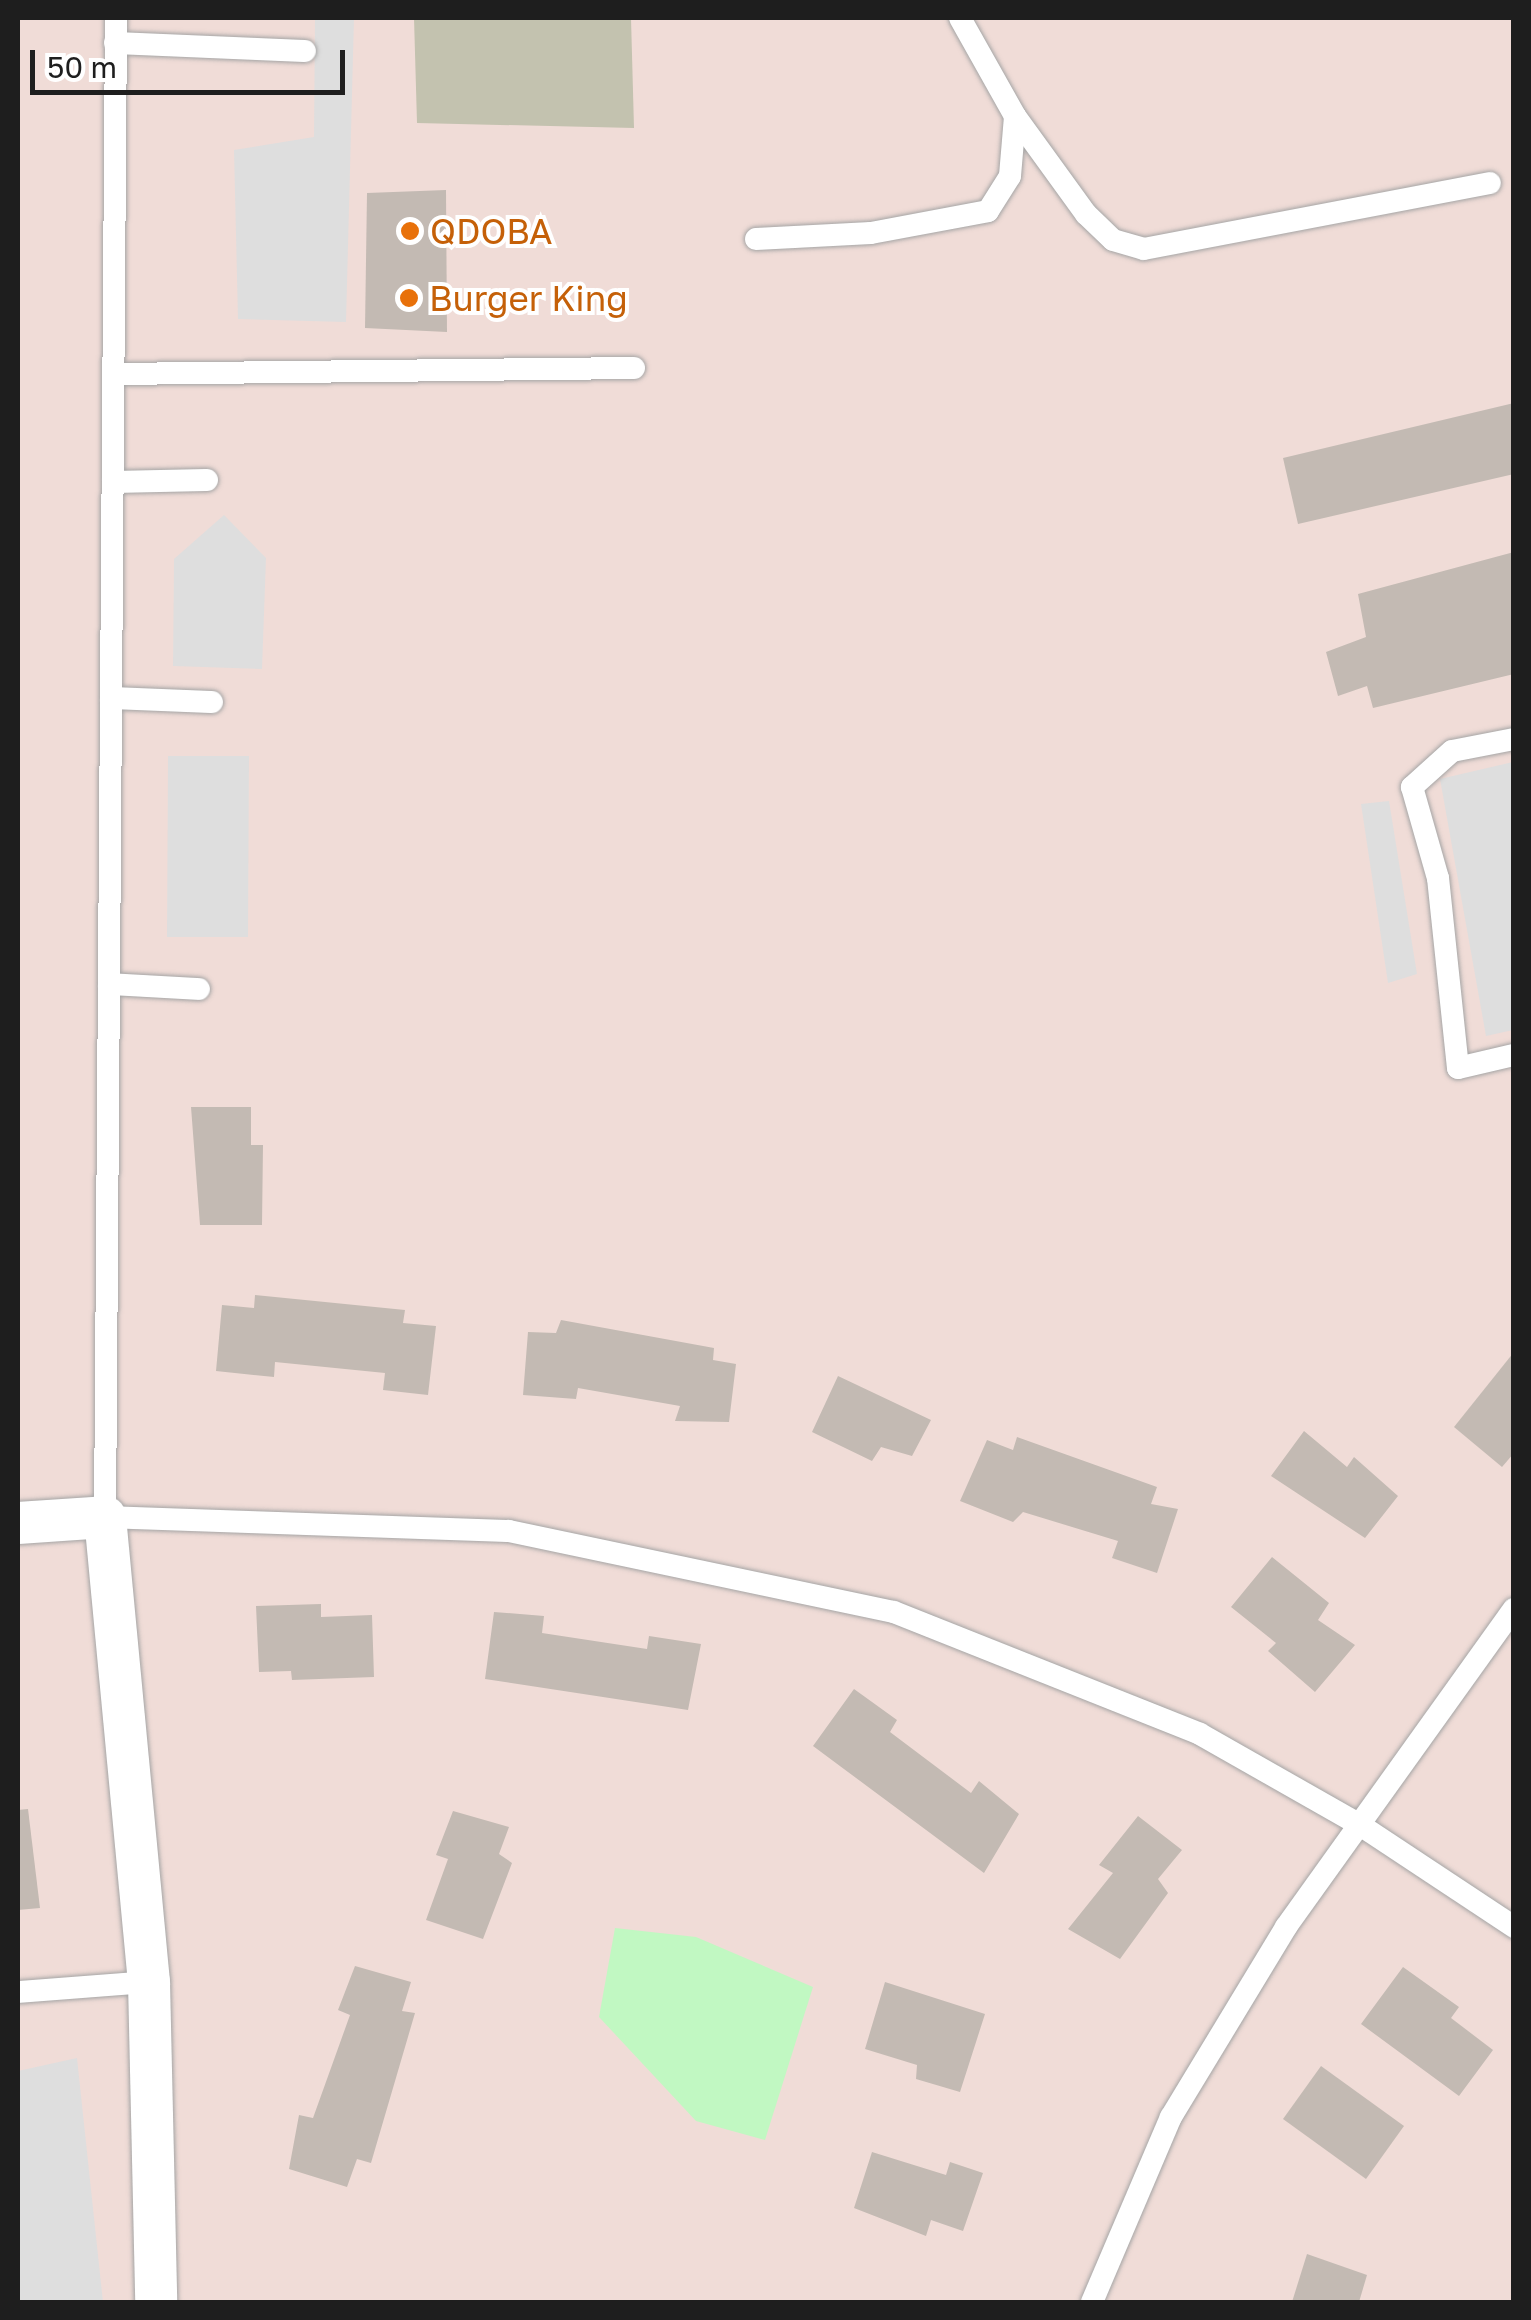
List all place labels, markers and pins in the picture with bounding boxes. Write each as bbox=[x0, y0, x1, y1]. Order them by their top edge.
place label: QDOBA bbox=[430, 210, 552, 252]
marker: QDOBA bbox=[399, 220, 421, 242]
place label: Burger King bbox=[429, 277, 628, 319]
marker: Burger King bbox=[398, 287, 420, 309]

